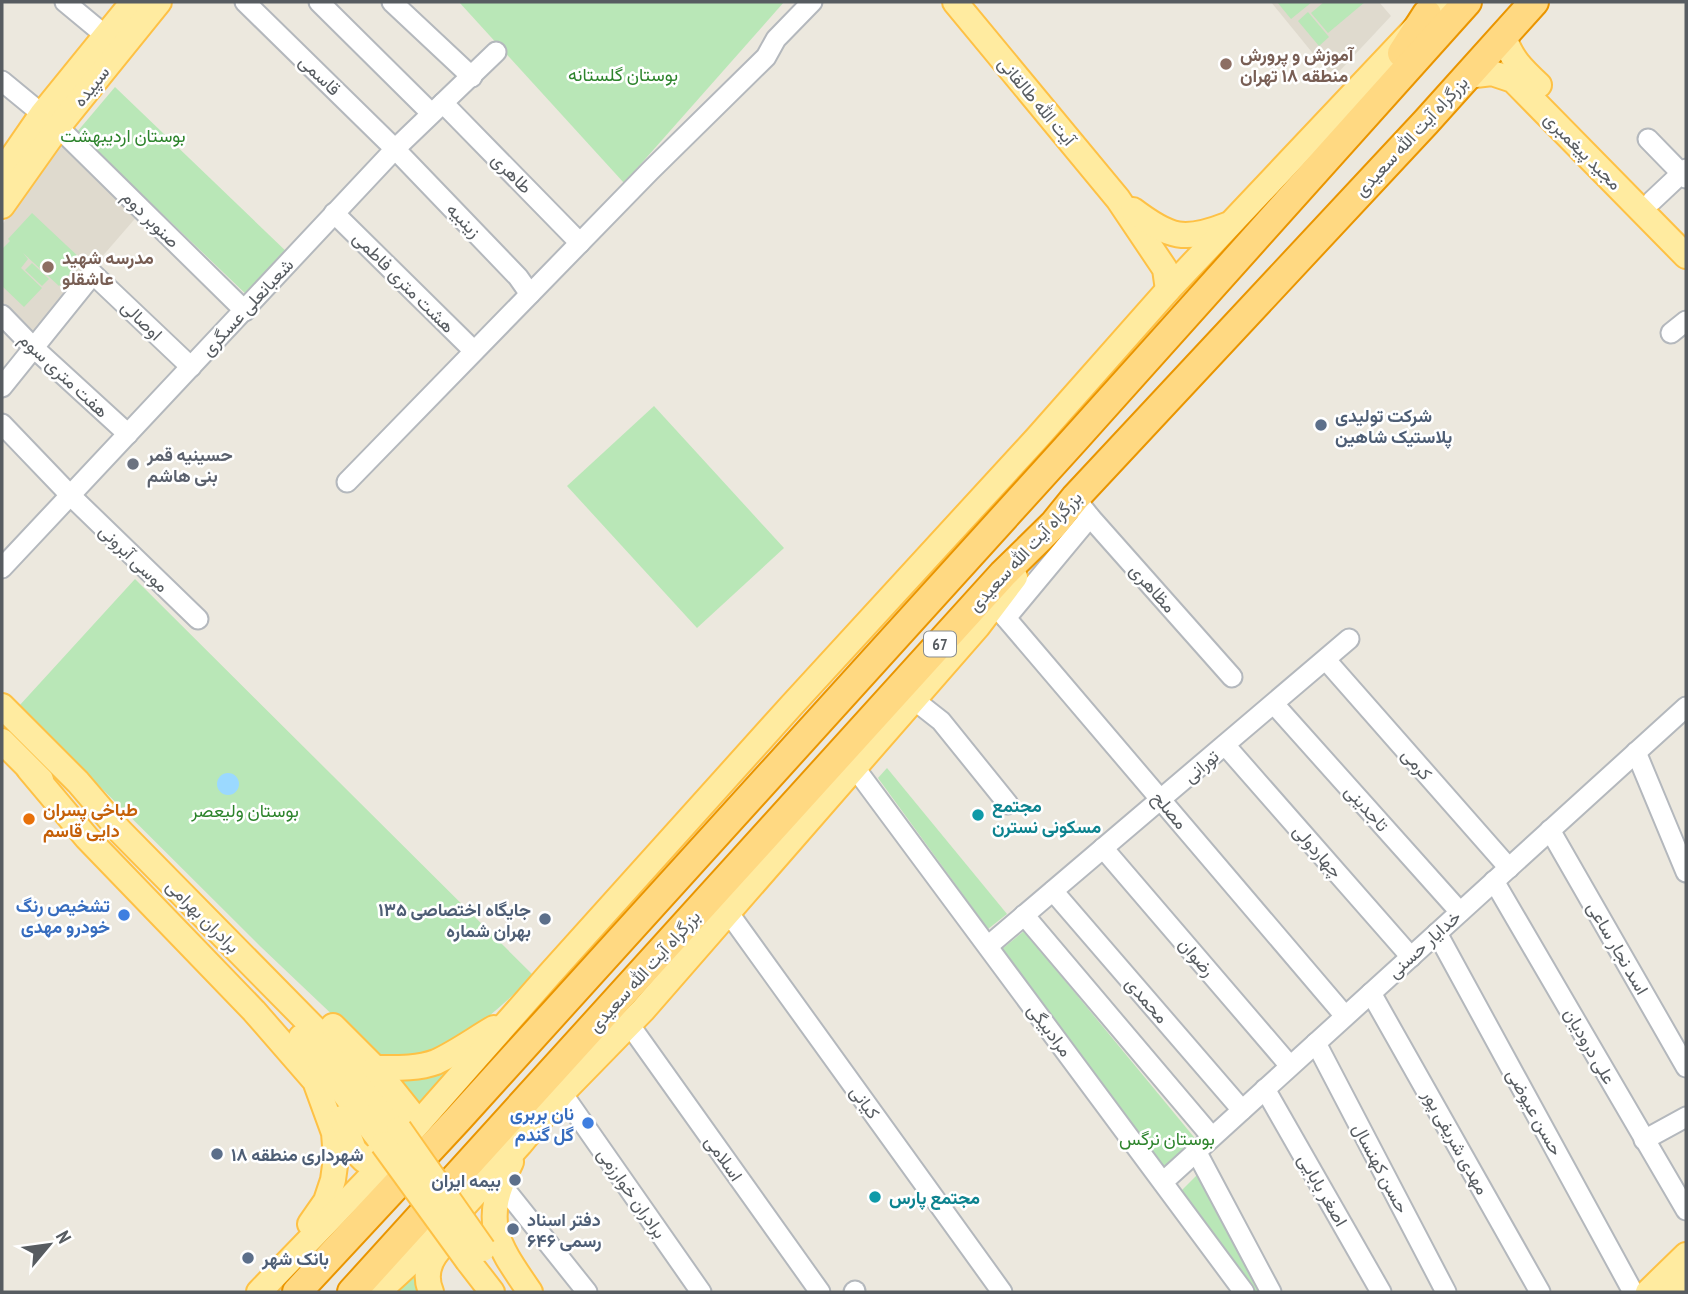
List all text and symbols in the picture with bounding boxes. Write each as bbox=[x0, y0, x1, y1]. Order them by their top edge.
place label: آموزش و پرورش منطقه ۱۸ تهران bbox=[1240, 43, 1355, 87]
street label: قاسمی bbox=[294, 50, 346, 100]
street label: آیت الله طالقانی bbox=[993, 52, 1082, 151]
marker: آموزش و پرورش منطقه ۱۸ تهران bbox=[1218, 56, 1234, 72]
street label: سپیده bbox=[68, 61, 115, 112]
park label: بوستان گلستانه bbox=[568, 63, 678, 86]
street label: بزرگراه آیت الله سعیدی bbox=[1349, 71, 1473, 201]
street label: مجید پیغمبری bbox=[1538, 107, 1627, 196]
park label: بوستان اردیبهشت bbox=[60, 124, 186, 147]
street label: طاهری bbox=[487, 148, 537, 198]
street label: صنوبر دوم bbox=[117, 185, 185, 253]
street label: زینبیه bbox=[442, 198, 486, 242]
street label: هشت متری فاطمی bbox=[348, 226, 460, 338]
place label: مدرسه شهید عاشقلو bbox=[62, 246, 154, 290]
street label: شعبانعلی عسگری bbox=[196, 253, 298, 361]
marker: مدرسه شهید عاشقلو bbox=[40, 259, 56, 275]
street label: اوصالی bbox=[116, 295, 168, 345]
street label: هفت متری سوم bbox=[14, 328, 114, 423]
place label: شرکت تولیدی پلاستیک شاهین bbox=[1335, 404, 1453, 449]
marker: شرکت تولیدی پلاستیک شاهین bbox=[1313, 417, 1329, 433]
place label: حسینیه قمر بنی هاشم bbox=[146, 443, 233, 488]
marker: حسینیه قمر بنی هاشم bbox=[125, 456, 141, 472]
street label: بزرگراه آیت الله سعیدی bbox=[963, 486, 1087, 616]
street label: موسی آبرونی bbox=[94, 519, 174, 597]
street label: مظاهری bbox=[1125, 559, 1181, 617]
road number: 67 bbox=[924, 632, 956, 656]
street label: کرمی bbox=[1397, 743, 1437, 785]
street label: تورانی bbox=[1178, 745, 1224, 787]
street label: تاجدینی bbox=[1340, 780, 1394, 836]
street label: مصلح bbox=[1147, 786, 1193, 835]
place label: مجتمع مسکونی نسترن bbox=[992, 794, 1101, 838]
place label: طباخی پسران دایی قاسم bbox=[43, 798, 138, 843]
park label: بوستان ولیعصر bbox=[190, 799, 299, 822]
marker: مجتمع مسکونی نسترن bbox=[970, 807, 986, 823]
marker: طباخی پسران دایی قاسم bbox=[21, 811, 37, 827]
street label: چهاردولی bbox=[1288, 819, 1348, 883]
street label: برادران بهرامی bbox=[161, 874, 245, 958]
place label: تشخیص رنگ خودرو مهدی bbox=[16, 894, 110, 938]
street label: اسد نجار ساعی bbox=[1582, 897, 1654, 999]
place label: ۱۳۵ جایگاه اختصاصی بهران شماره bbox=[378, 898, 531, 942]
street label: بزرگراه آیت الله سعیدی bbox=[583, 905, 705, 1037]
street label: خدایار حسنی bbox=[1382, 905, 1466, 983]
marker: تشخیص رنگ خودرو مهدی bbox=[116, 907, 132, 923]
marker: ۱۳۵ جایگاه اختصاصی بهران شماره bbox=[537, 911, 553, 927]
street label: رضوان bbox=[1174, 933, 1220, 981]
street label: محمدی bbox=[1120, 972, 1174, 1028]
street label: مرادبیگی bbox=[1023, 999, 1077, 1061]
street label: علی درودیان bbox=[1559, 1004, 1621, 1088]
street label: حسن عیوضی bbox=[1502, 1065, 1568, 1159]
street label: کیانی bbox=[845, 1081, 885, 1123]
street label: مهدی شریفی پور bbox=[1416, 1085, 1494, 1199]
place label: نان بربری گل گندم bbox=[510, 1102, 574, 1147]
marker: نان بربری گل گندم bbox=[580, 1115, 596, 1131]
street label: حسن کهنسال bbox=[1348, 1119, 1414, 1217]
park label: بوستان نرگس bbox=[1119, 1127, 1215, 1150]
street label: اسلامی bbox=[700, 1131, 748, 1185]
place label: شهرداری منطقه ۱۸ bbox=[231, 1143, 364, 1166]
street label: برادران خوارزمی bbox=[592, 1143, 672, 1243]
marker: شهرداری منطقه ۱۸ bbox=[209, 1146, 225, 1162]
street label: اصغر بابایی bbox=[1293, 1150, 1353, 1230]
place label: بیمه ایران bbox=[431, 1169, 501, 1192]
marker: بیمه ایران bbox=[507, 1172, 523, 1188]
place label: مجتمع پارس bbox=[889, 1186, 980, 1210]
marker: مجتمع پارس bbox=[867, 1189, 883, 1205]
place label: دفتر اسناد رسمی ۶۴۶ bbox=[527, 1208, 601, 1252]
north arrow bbox=[14, 1210, 84, 1280]
marker: دفتر اسناد رسمی ۶۴۶ bbox=[505, 1221, 521, 1237]
text: N bbox=[51, 1226, 77, 1247]
place label: بانک شهر bbox=[261, 1247, 329, 1270]
marker: بانک شهر bbox=[240, 1250, 256, 1266]

